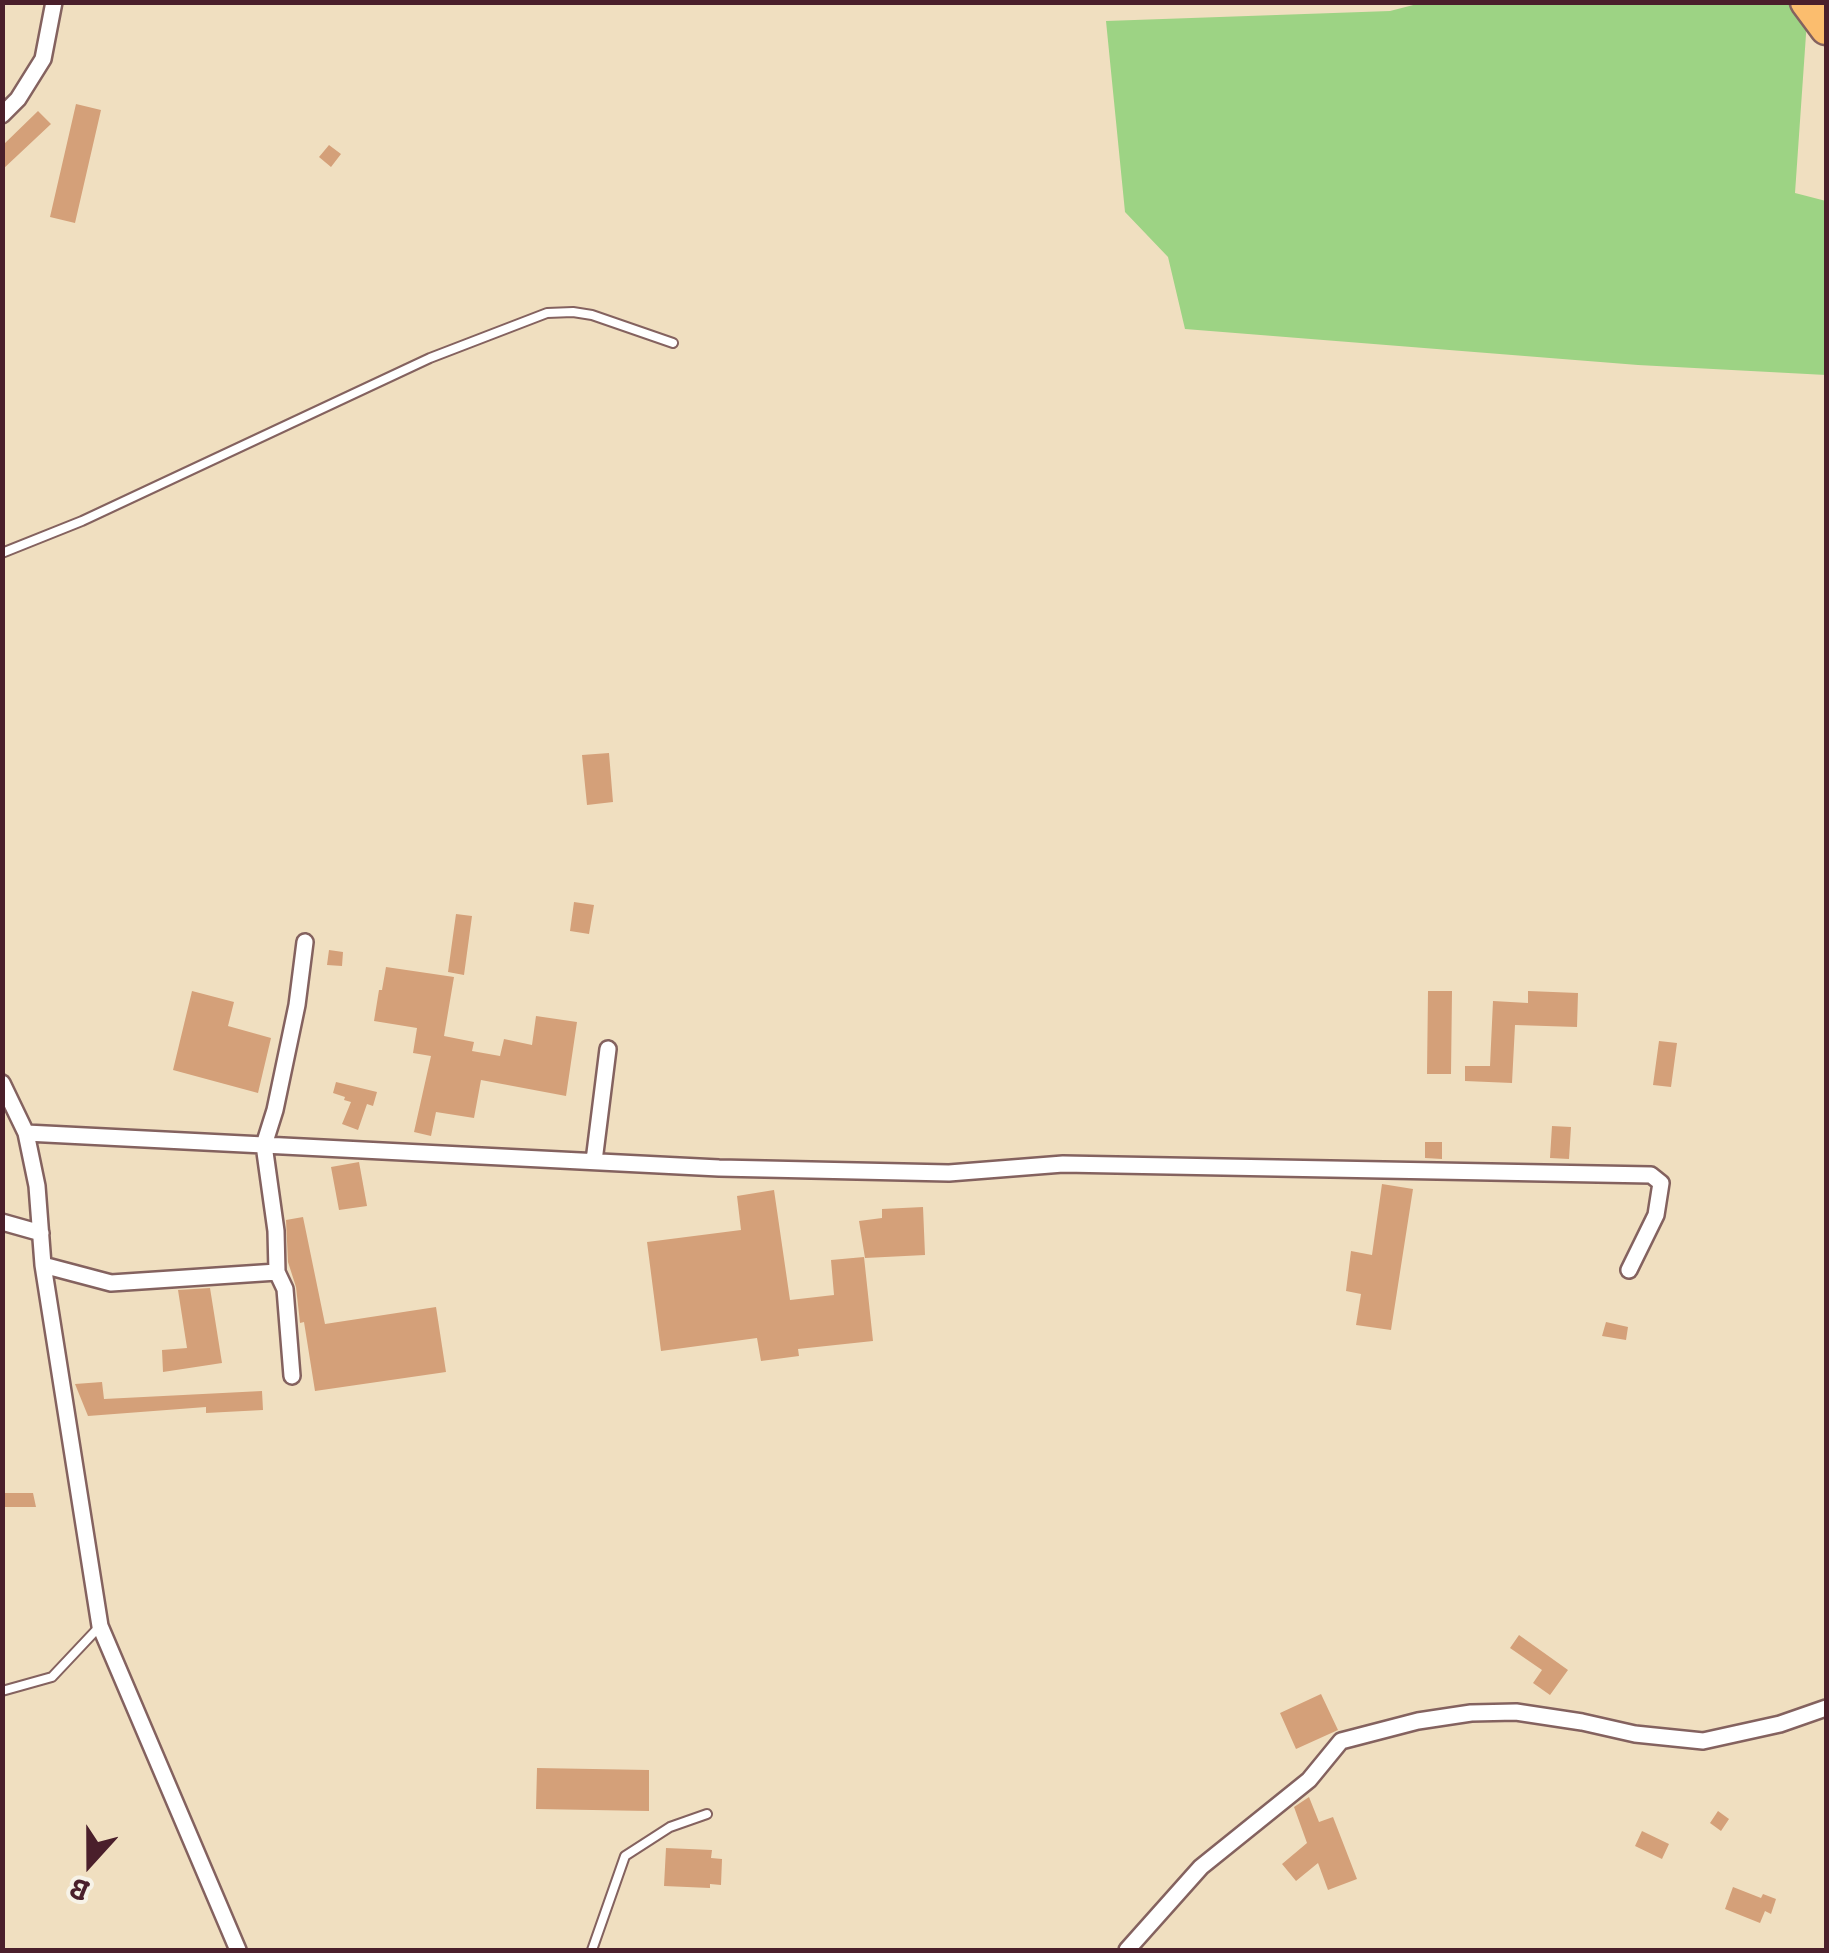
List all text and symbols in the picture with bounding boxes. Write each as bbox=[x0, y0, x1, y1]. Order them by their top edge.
north arrow bbox=[40, 1813, 140, 1913]
text: B bbox=[64, 1871, 95, 1911]

